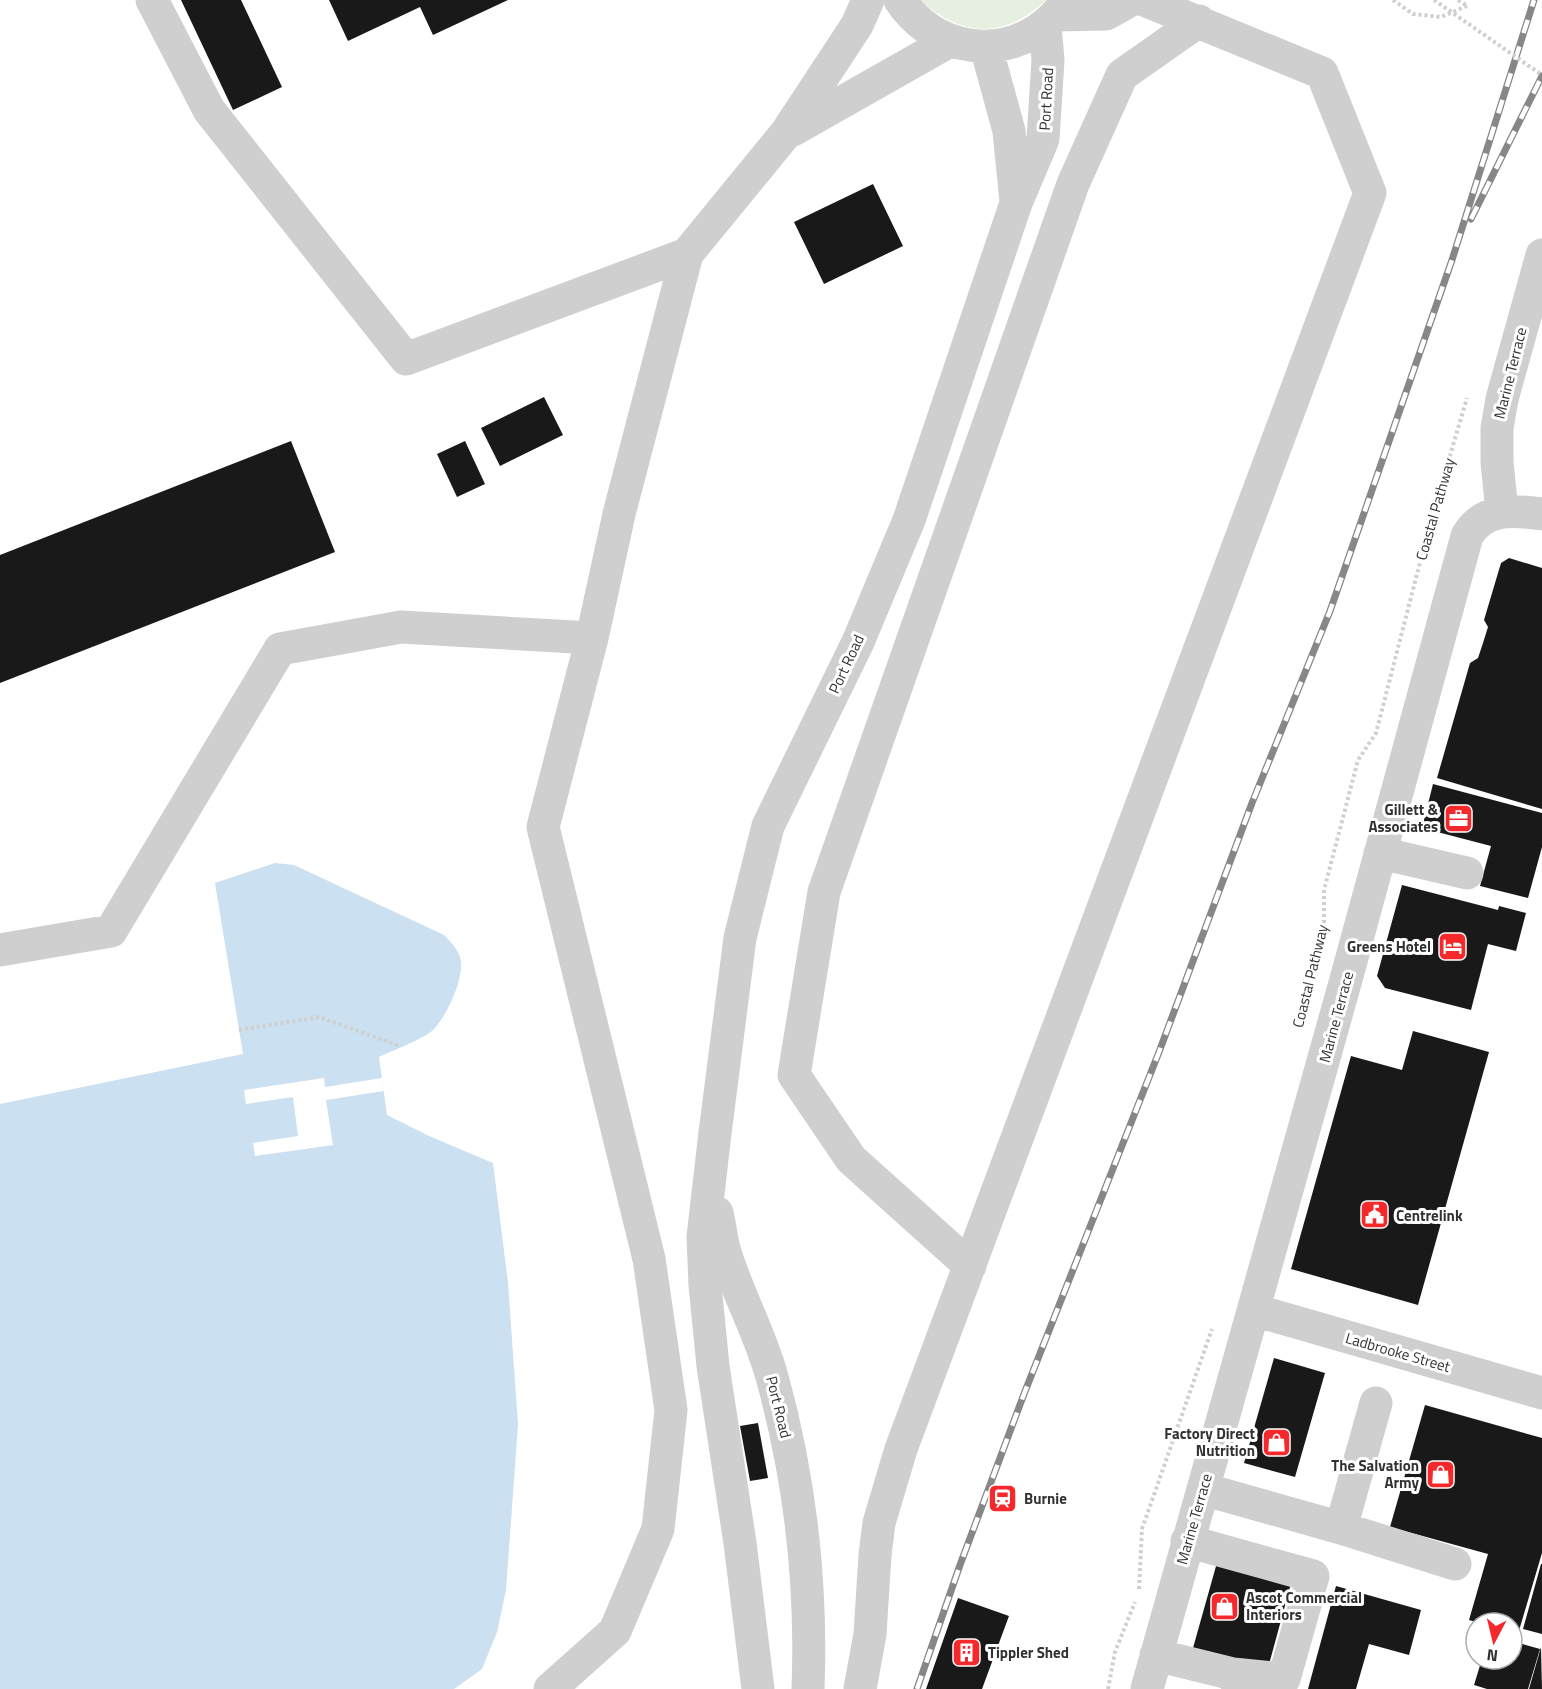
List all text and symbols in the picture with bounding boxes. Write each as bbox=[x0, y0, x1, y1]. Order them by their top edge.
street label: Port Road bbox=[1033, 67, 1059, 131]
street label: Marine Terrace bbox=[1488, 325, 1532, 421]
street label: Coastal Pathway bbox=[1409, 455, 1461, 563]
street label: Port Road bbox=[822, 631, 870, 697]
place label: Gillett & Associates bbox=[1368, 798, 1438, 838]
office icon: Gillett & Associates bbox=[1443, 802, 1475, 834]
street label: Coastal Pathway bbox=[1286, 922, 1334, 1030]
hotel icon: Greens Hotel bbox=[1436, 930, 1468, 962]
place label: Greens Hotel bbox=[1347, 935, 1431, 958]
street label: Marine Terrace bbox=[1313, 969, 1359, 1065]
public building icon: Centrelink bbox=[1359, 1199, 1391, 1231]
place label: Centrelink bbox=[1396, 1204, 1463, 1227]
street label: Ladbrooke Street bbox=[1343, 1326, 1454, 1378]
street label: Port Road bbox=[760, 1374, 798, 1440]
place label: Factory Direct Nutrition bbox=[1164, 1422, 1256, 1462]
shop icon: Factory Direct Nutrition bbox=[1260, 1426, 1292, 1458]
place label: The Salvation Army bbox=[1331, 1454, 1419, 1494]
shop icon: The Salvation Army bbox=[1424, 1458, 1456, 1490]
street label: Marine Terrace bbox=[1170, 1471, 1218, 1567]
station icon: Burnie bbox=[987, 1482, 1019, 1514]
place label: Burnie bbox=[1024, 1487, 1067, 1510]
place label: Ascot Commercial Interiors bbox=[1246, 1586, 1362, 1626]
shop icon: Ascot Commercial Interiors bbox=[1209, 1590, 1241, 1622]
north arrow bbox=[1464, 1611, 1524, 1671]
building icon: Tippler Shed bbox=[951, 1636, 983, 1668]
place label: Tippler Shed bbox=[988, 1641, 1069, 1664]
text: N bbox=[1485, 1643, 1499, 1668]

